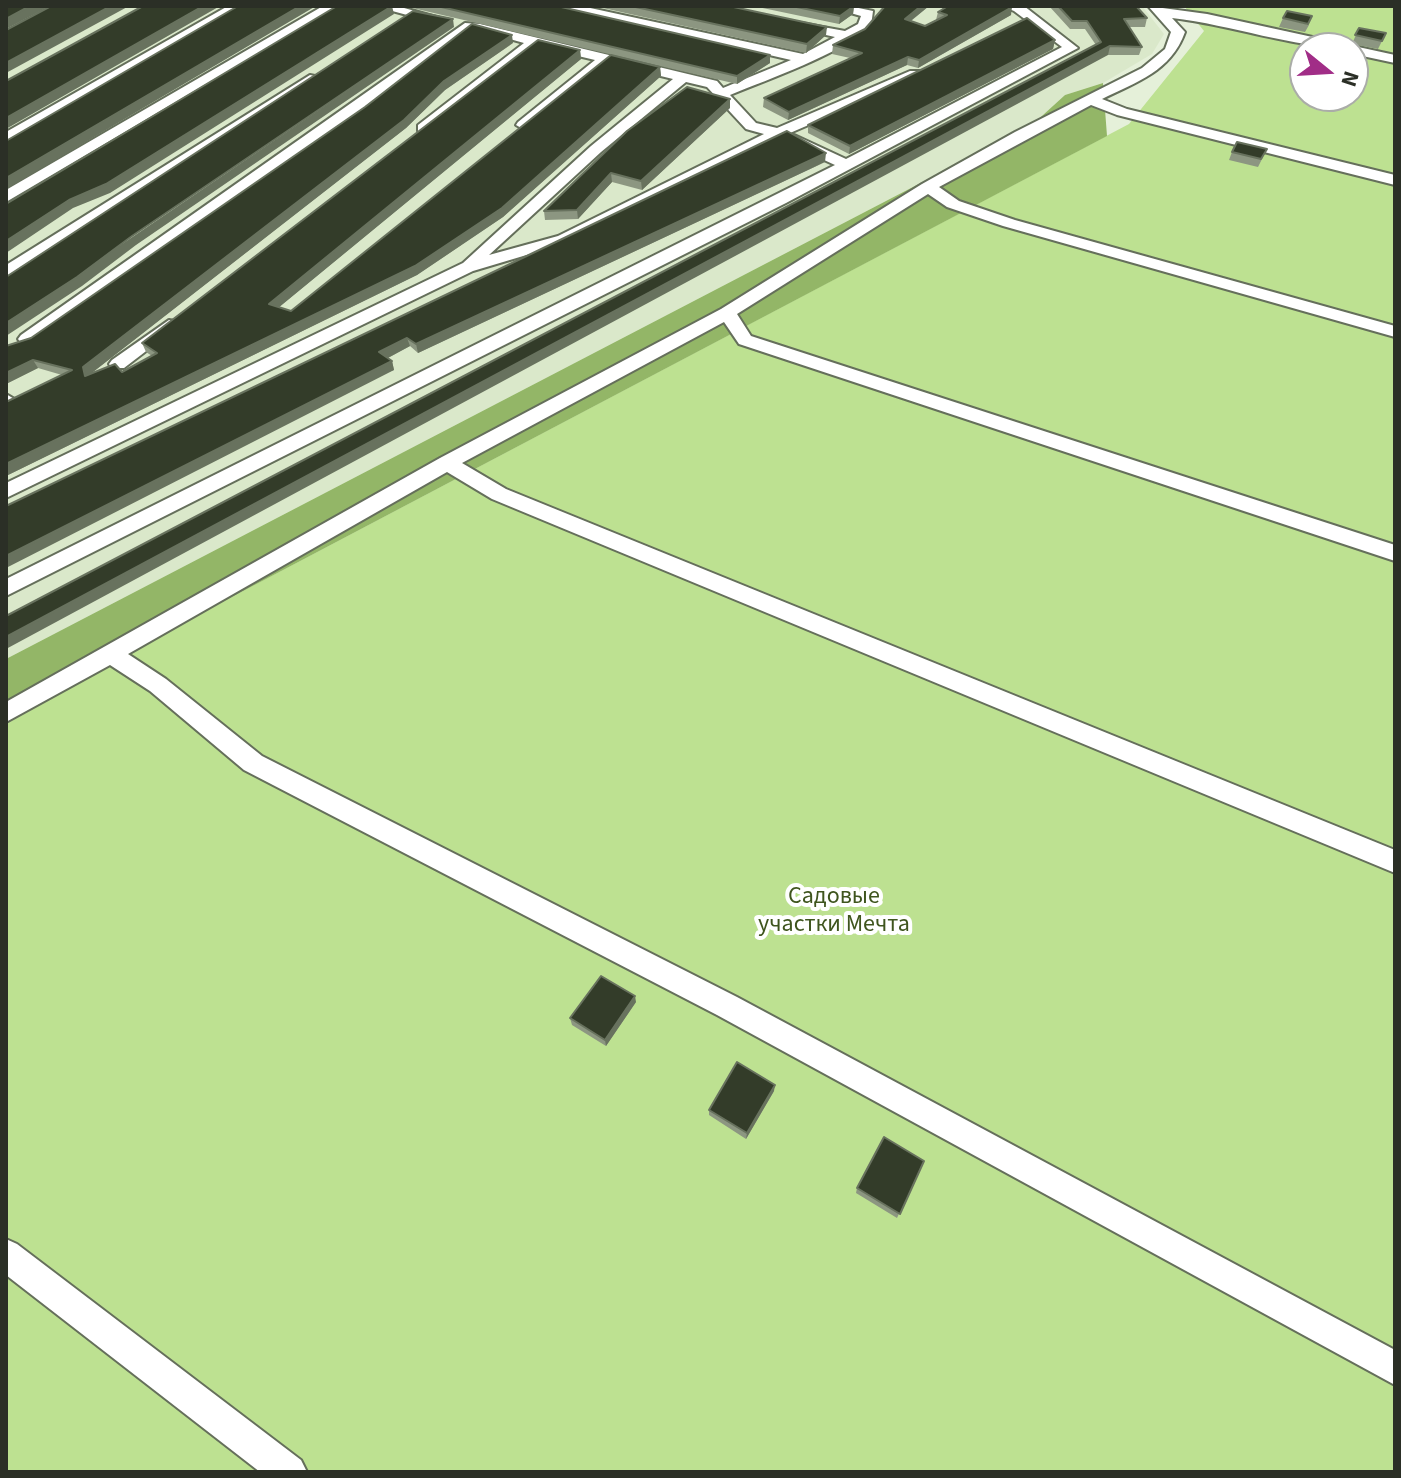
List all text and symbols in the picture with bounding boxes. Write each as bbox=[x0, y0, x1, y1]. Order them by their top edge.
north arrow bbox=[1289, 32, 1369, 112]
text: N bbox=[1332, 67, 1367, 91]
park label: Садовые участки Мечта bbox=[758, 884, 910, 940]

